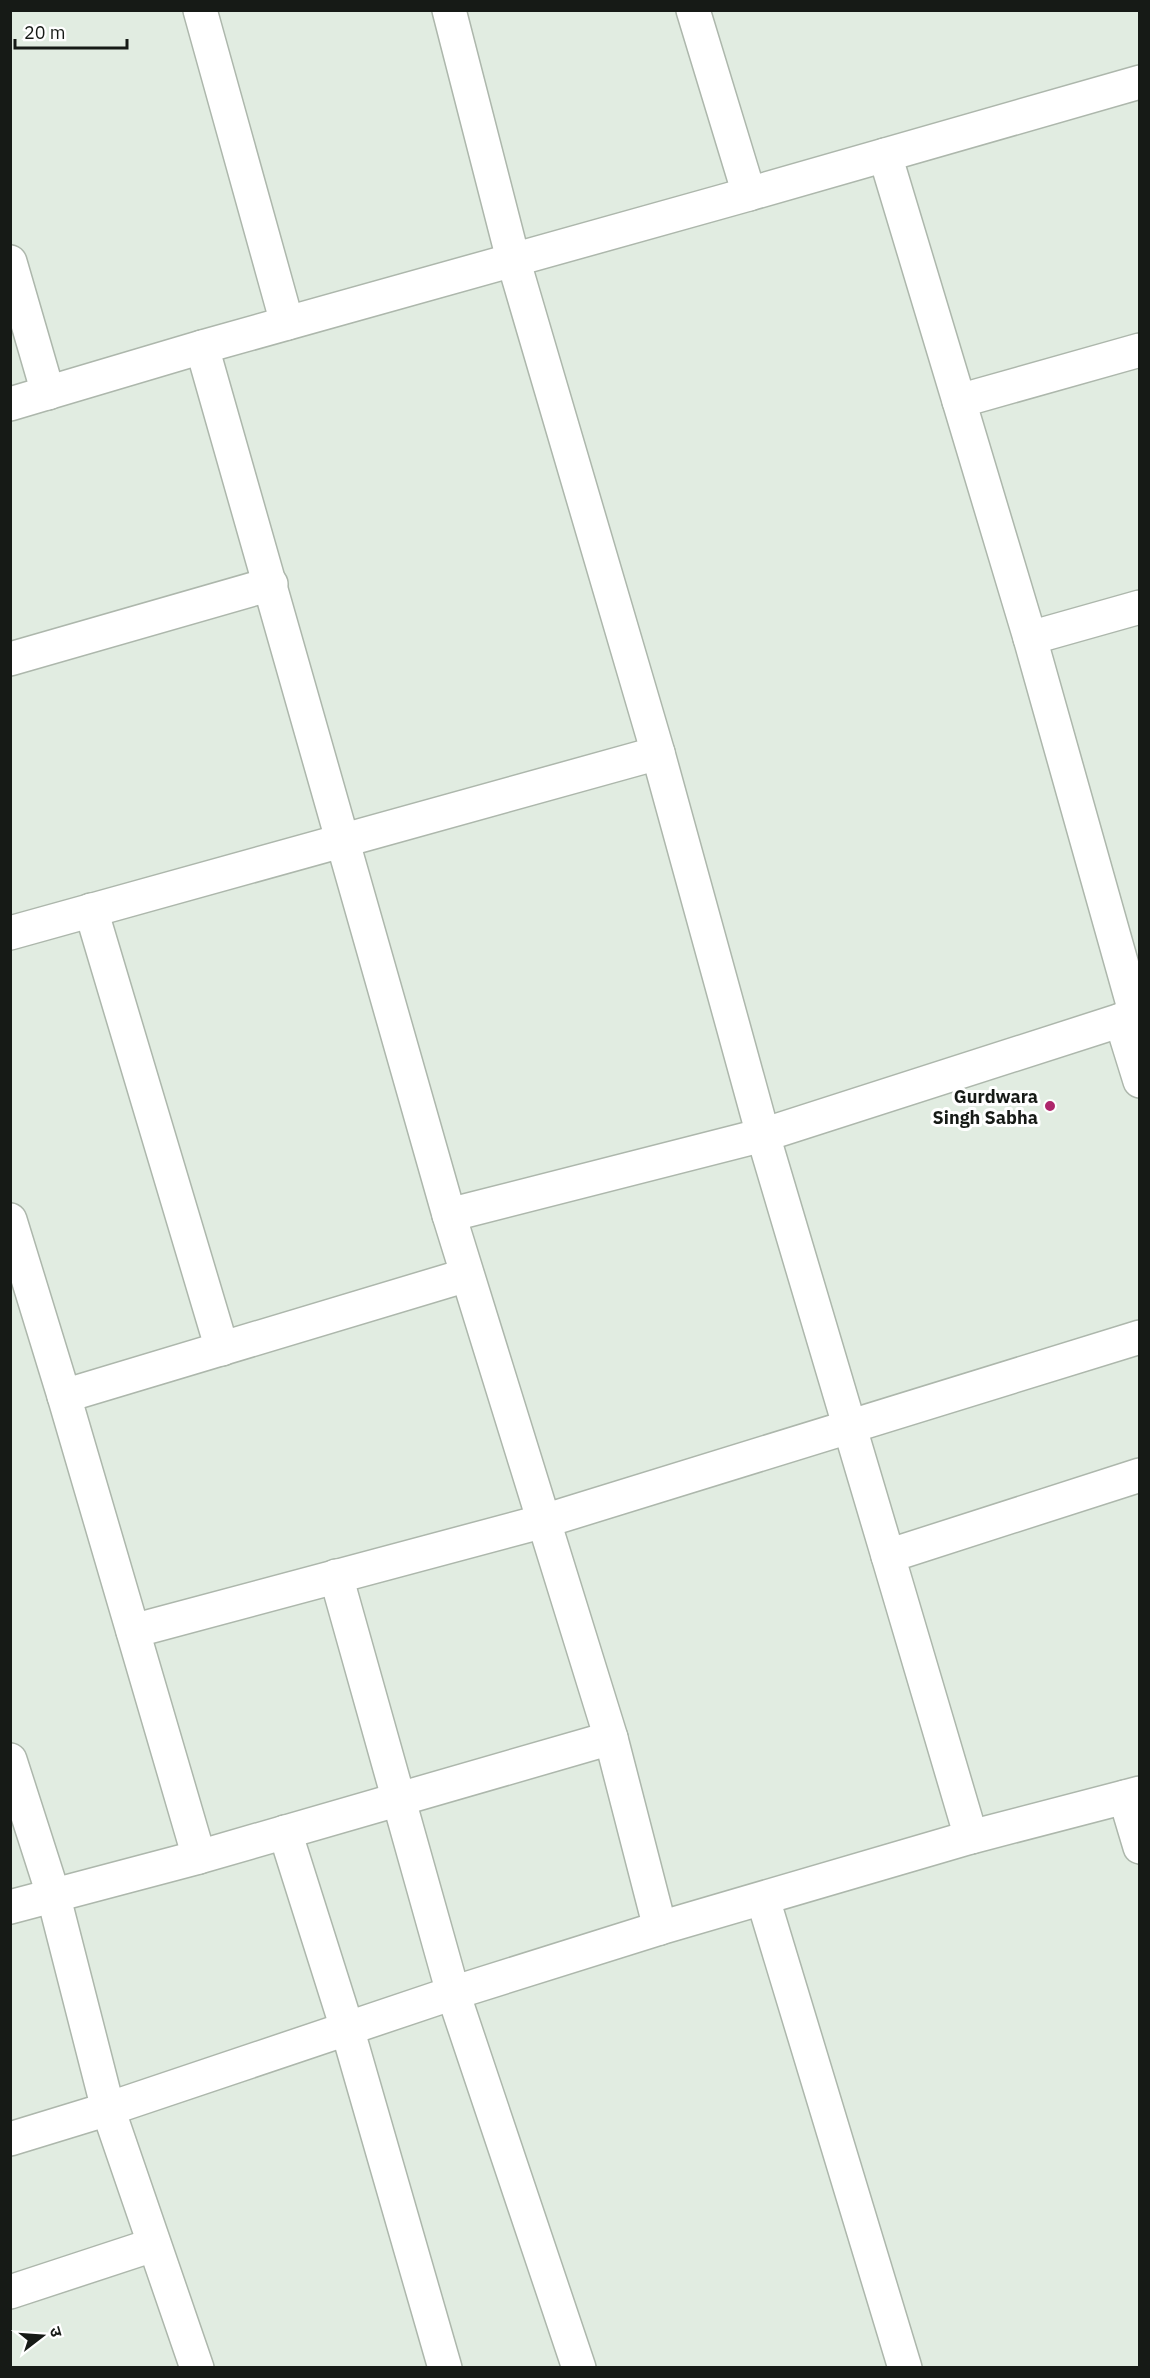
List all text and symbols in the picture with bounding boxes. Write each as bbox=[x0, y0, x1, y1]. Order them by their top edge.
scale bar bbox=[15, 12, 128, 50]
text: 20 m bbox=[24, 21, 66, 44]
place label: Gurdwara Singh Sabha bbox=[933, 1085, 1038, 1129]
marker: Gurdwara Singh Sabha bbox=[1043, 1099, 1057, 1113]
north arrow bbox=[12, 2306, 72, 2366]
text: उ bbox=[45, 2324, 67, 2340]

